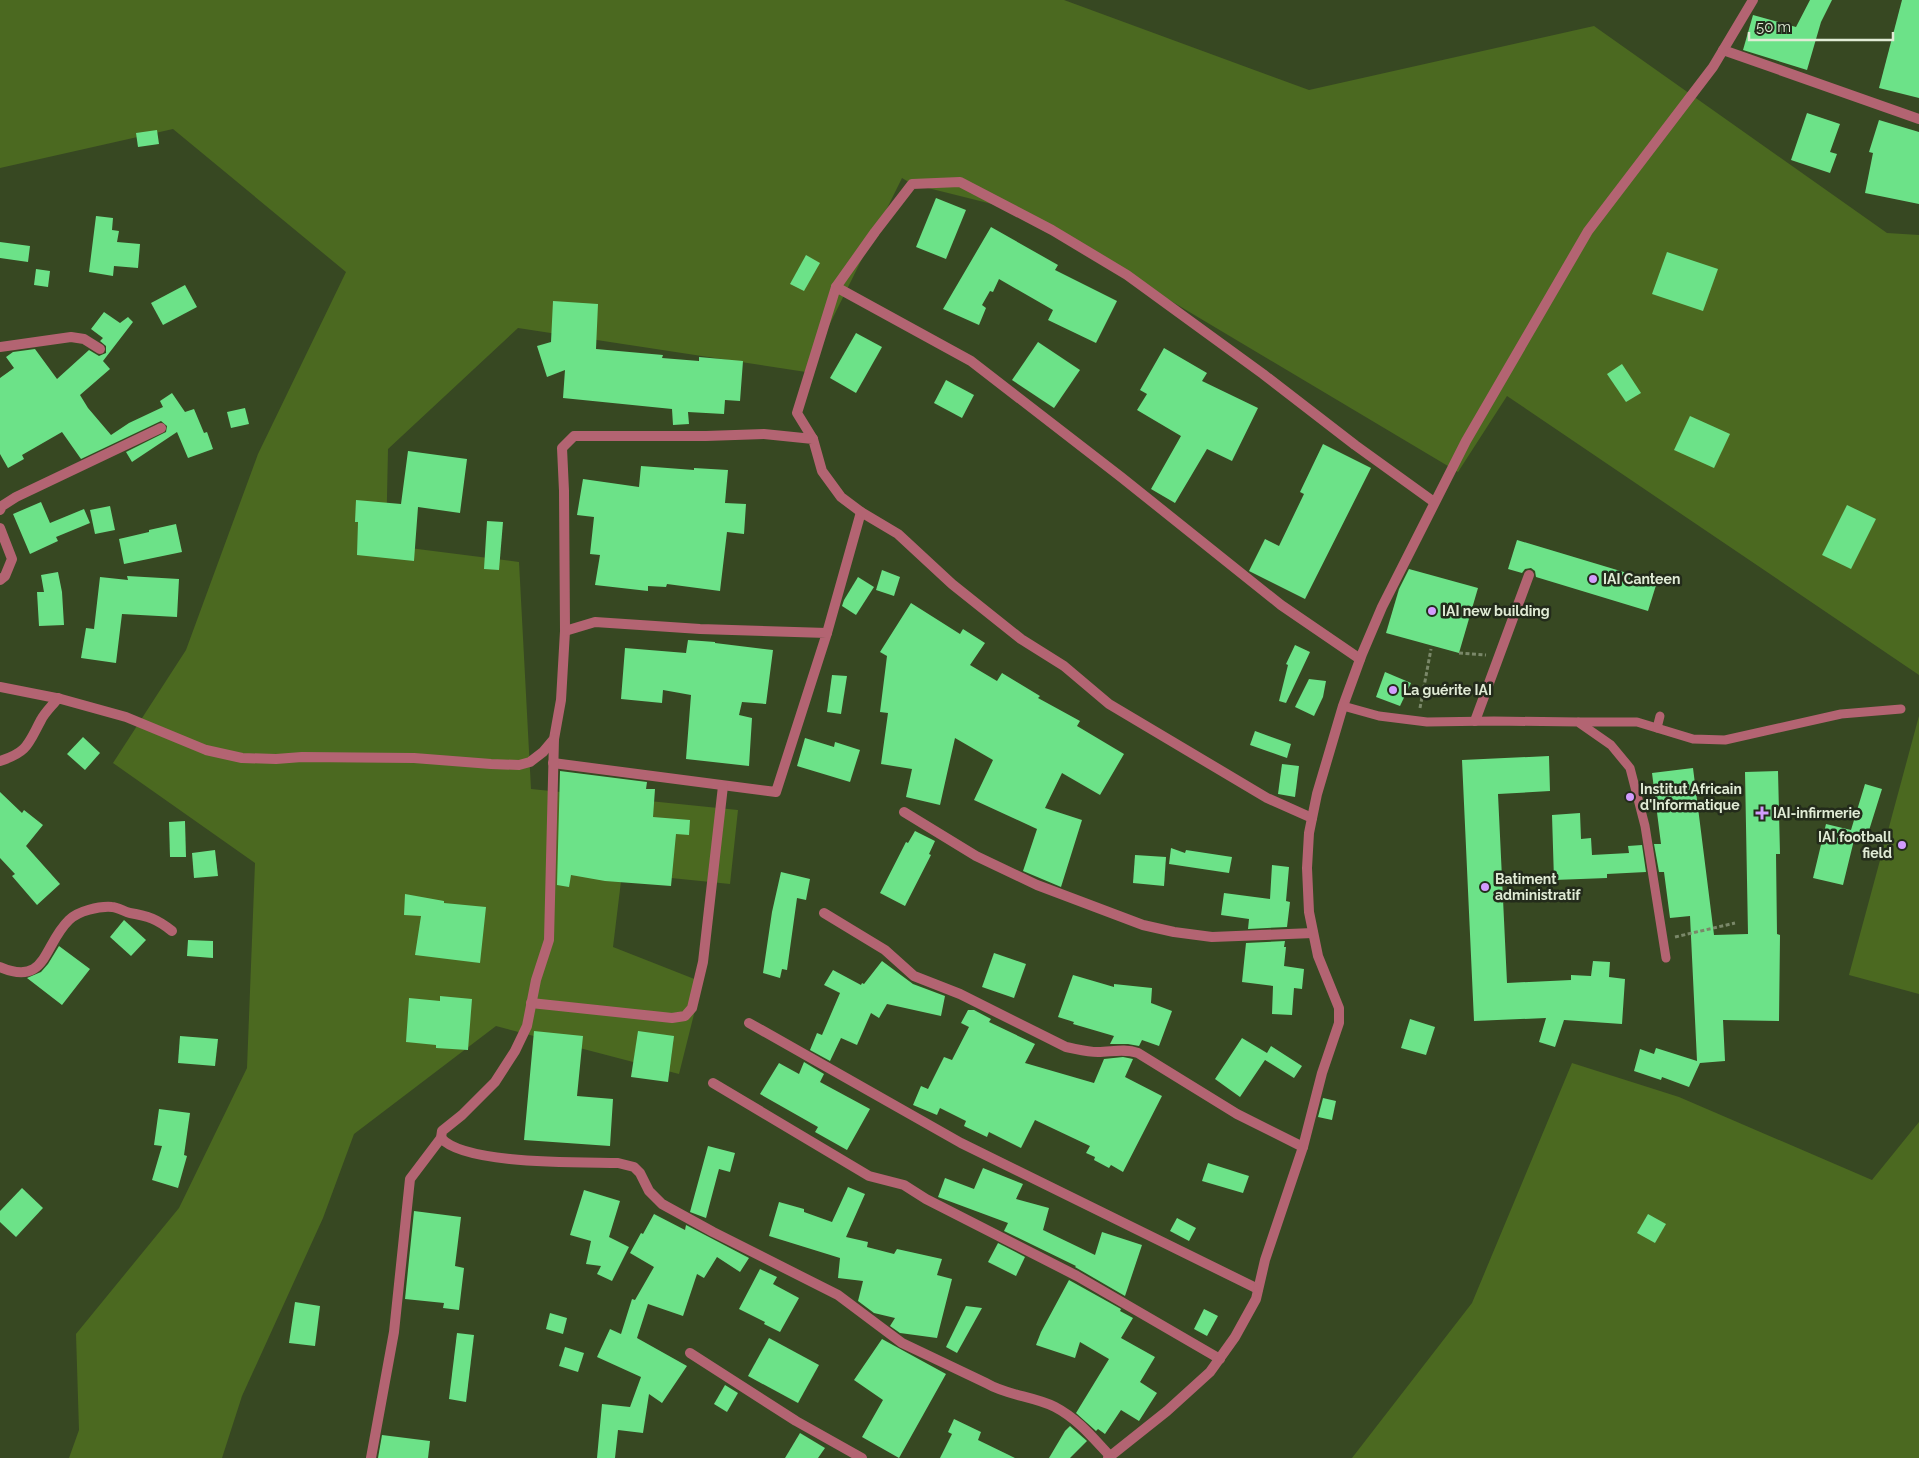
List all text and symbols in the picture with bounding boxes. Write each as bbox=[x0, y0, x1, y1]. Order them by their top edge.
scale bar bbox=[1749, 10, 1893, 42]
text: 50 m bbox=[1756, 18, 1791, 36]
place label: IAI Canteen bbox=[1603, 571, 1680, 587]
marker: IAI Canteen bbox=[1587, 573, 1599, 585]
place label: IAI new building bbox=[1442, 603, 1550, 619]
marker: IAI new building bbox=[1426, 605, 1438, 617]
place label: La guérite IAI bbox=[1403, 682, 1492, 698]
marker: La guérite IAI bbox=[1387, 684, 1399, 696]
place label: Institut Africain d'Informatique bbox=[1640, 781, 1742, 813]
marker: Institut Africain d'Informatique bbox=[1624, 791, 1636, 803]
place label: IAI-infirmerie bbox=[1773, 805, 1861, 821]
marker: IAI-infirmerie bbox=[1755, 806, 1769, 820]
place label: IAI football field bbox=[1818, 829, 1893, 861]
marker: IAI football field bbox=[1896, 839, 1908, 851]
place label: Batiment administratif bbox=[1495, 871, 1581, 903]
marker: Batiment administratif bbox=[1479, 881, 1491, 893]

